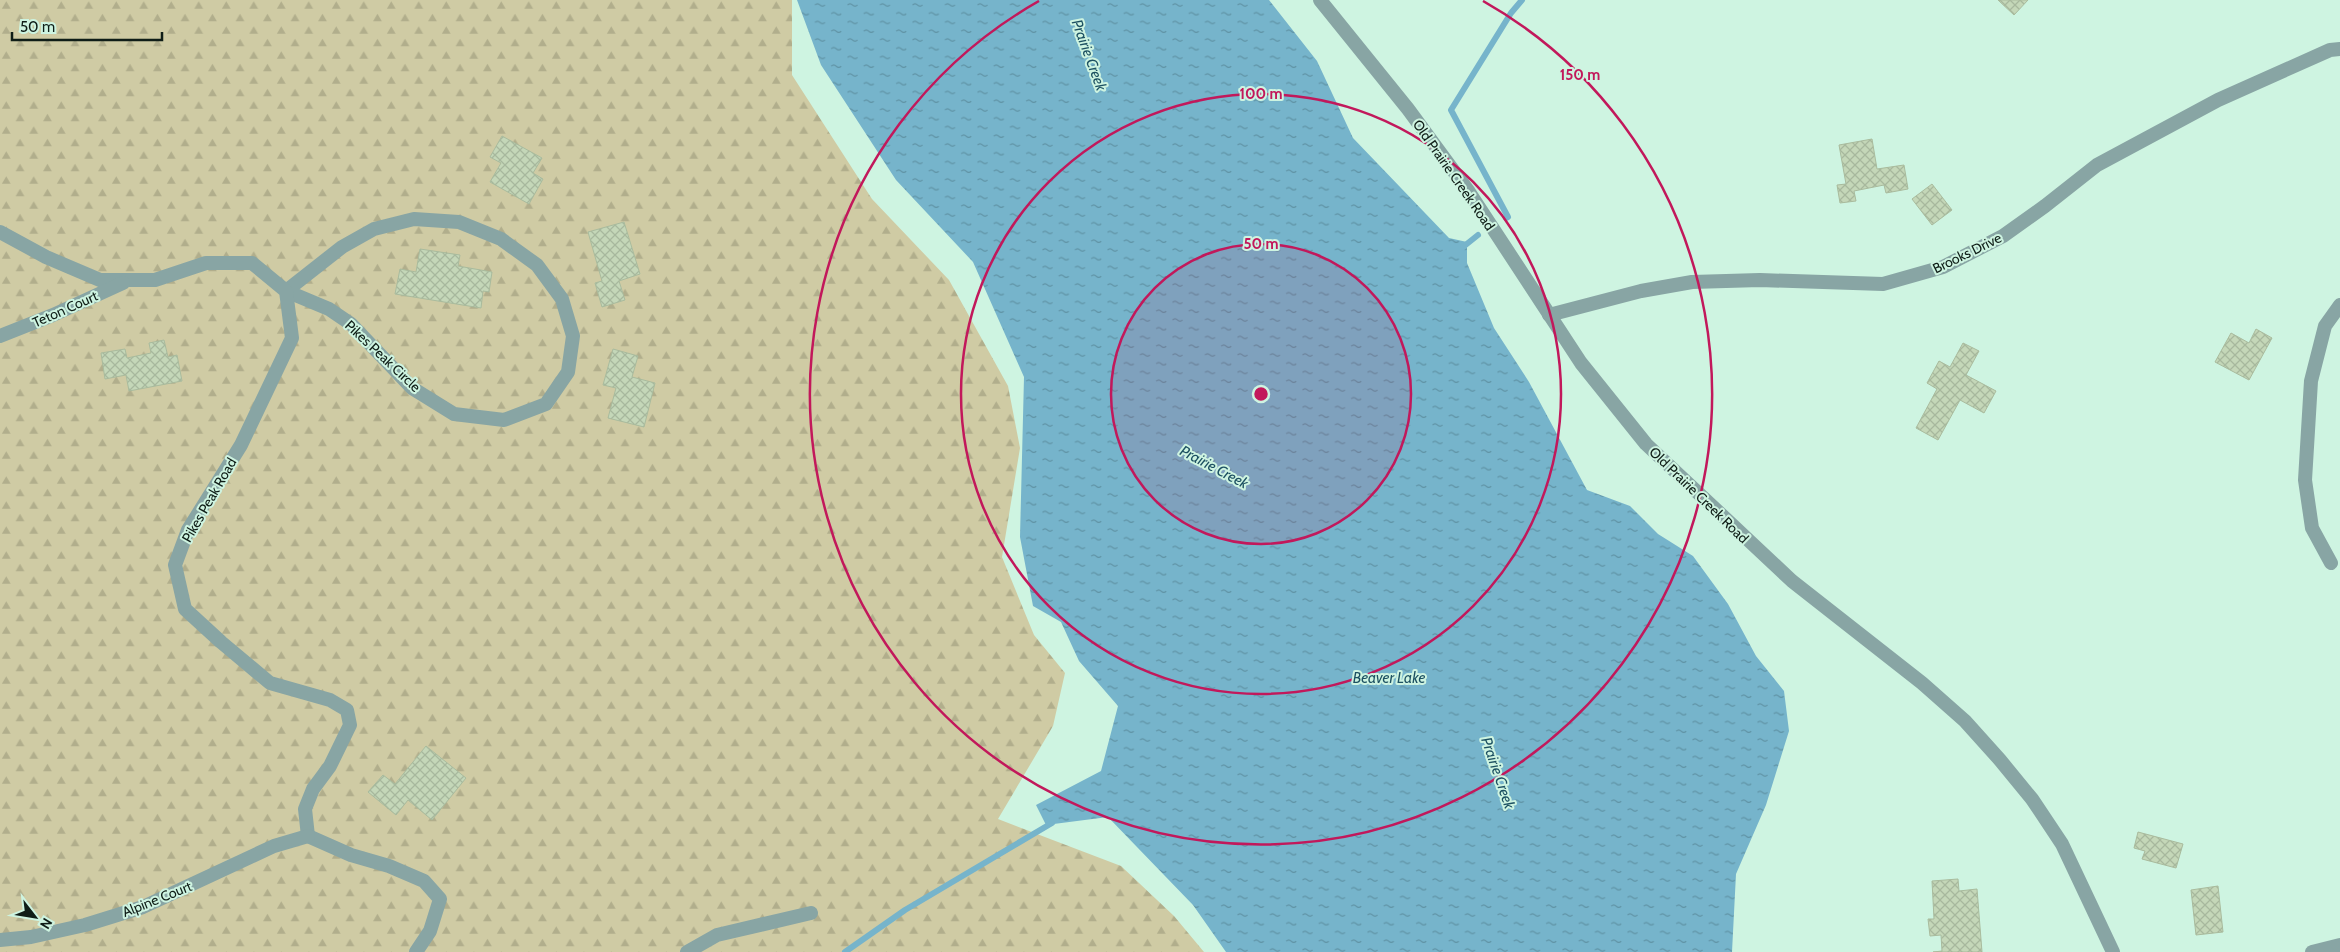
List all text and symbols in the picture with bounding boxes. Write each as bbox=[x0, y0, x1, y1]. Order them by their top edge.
scale bar bbox=[12, 10, 162, 42]
water label: Prairie Creek bbox=[1068, 17, 1110, 94]
text: 50 m bbox=[20, 18, 55, 36]
text: 150 m bbox=[1560, 66, 1600, 84]
text: 100 m bbox=[1239, 85, 1283, 103]
street label: Old Prairie Creek Road bbox=[1409, 116, 1499, 234]
street label: Brooks Drive bbox=[1930, 229, 2004, 277]
text: 50 m bbox=[1243, 235, 1279, 253]
street label: Teton Court bbox=[30, 287, 101, 331]
street label: Pikes Peak Circle bbox=[341, 316, 425, 396]
centre of rings bbox=[1252, 385, 1270, 403]
water label: Prairie Creek bbox=[1177, 442, 1252, 493]
street label: Old Prairie Creek Road bbox=[1645, 443, 1753, 547]
street label: Pikes Peak Road bbox=[178, 455, 240, 545]
water label: Beaver Lake bbox=[1353, 669, 1425, 687]
water label: Prairie Creek bbox=[1477, 735, 1519, 812]
street label: Alpine Court bbox=[120, 877, 195, 921]
north arrow bbox=[10, 892, 60, 942]
text: N bbox=[36, 915, 56, 933]

